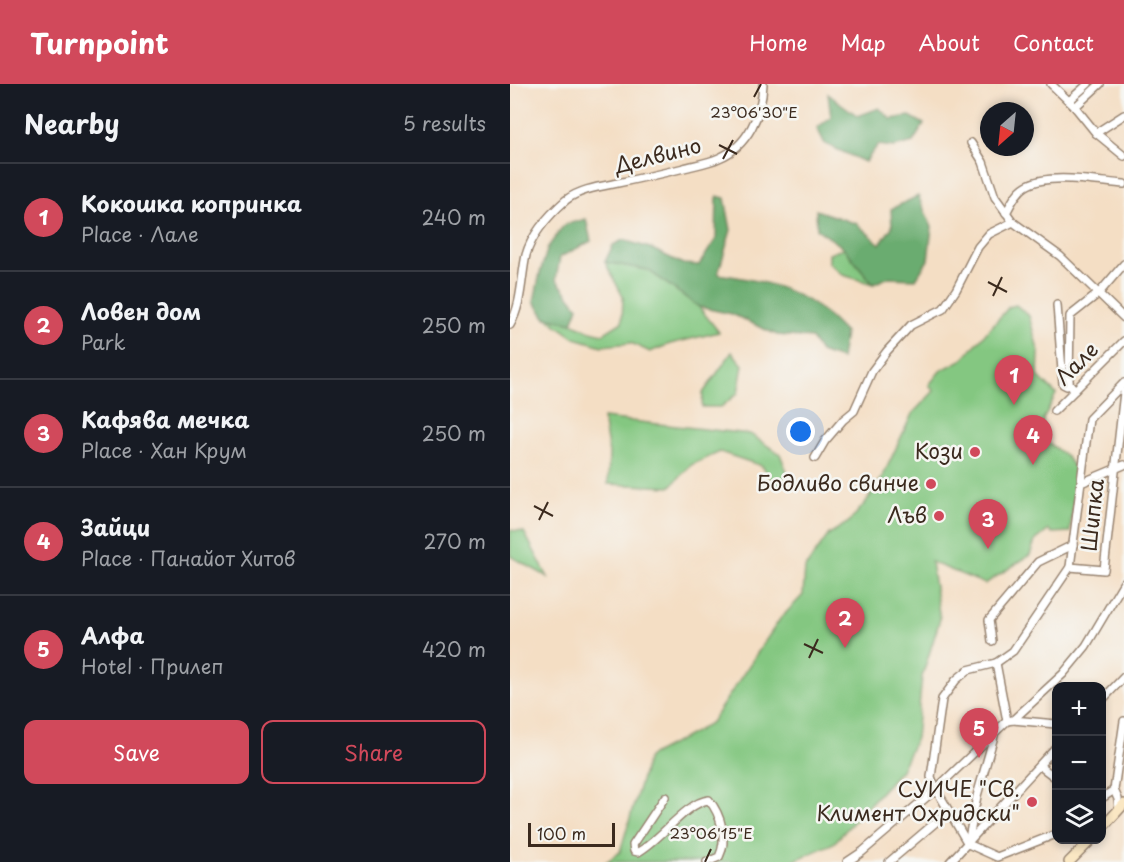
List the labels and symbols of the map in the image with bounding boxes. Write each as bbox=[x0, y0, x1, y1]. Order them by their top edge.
text: 23°06'30"E bbox=[710, 100, 798, 123]
north arrow bbox=[980, 102, 1034, 156]
street label: Делвино bbox=[610, 128, 704, 181]
street label: Лале bbox=[1046, 333, 1105, 392]
pin: 1 bbox=[994, 356, 1034, 405]
pin: 4 bbox=[1014, 416, 1052, 465]
your location bbox=[786, 417, 815, 446]
place label: Кози bbox=[915, 434, 963, 466]
marker: Кози bbox=[968, 445, 982, 459]
place label: Бодливо свинче bbox=[757, 466, 919, 498]
street label: Шипка bbox=[1071, 476, 1111, 553]
marker: Бодливо свинче bbox=[924, 477, 938, 491]
place label: Лъв bbox=[887, 498, 927, 530]
pin: 3 bbox=[968, 500, 1008, 549]
marker: Лъв bbox=[932, 509, 946, 523]
pin: 2 bbox=[826, 598, 864, 648]
pin: 5 bbox=[960, 708, 998, 758]
place label: СУИЧЕ "Св. Климент Охридски" bbox=[816, 772, 1020, 828]
marker: СУИЧЕ "Св. Климент Охридски" bbox=[1025, 795, 1039, 809]
scale bar bbox=[528, 820, 615, 848]
text: 23°06'15"E bbox=[669, 821, 753, 844]

